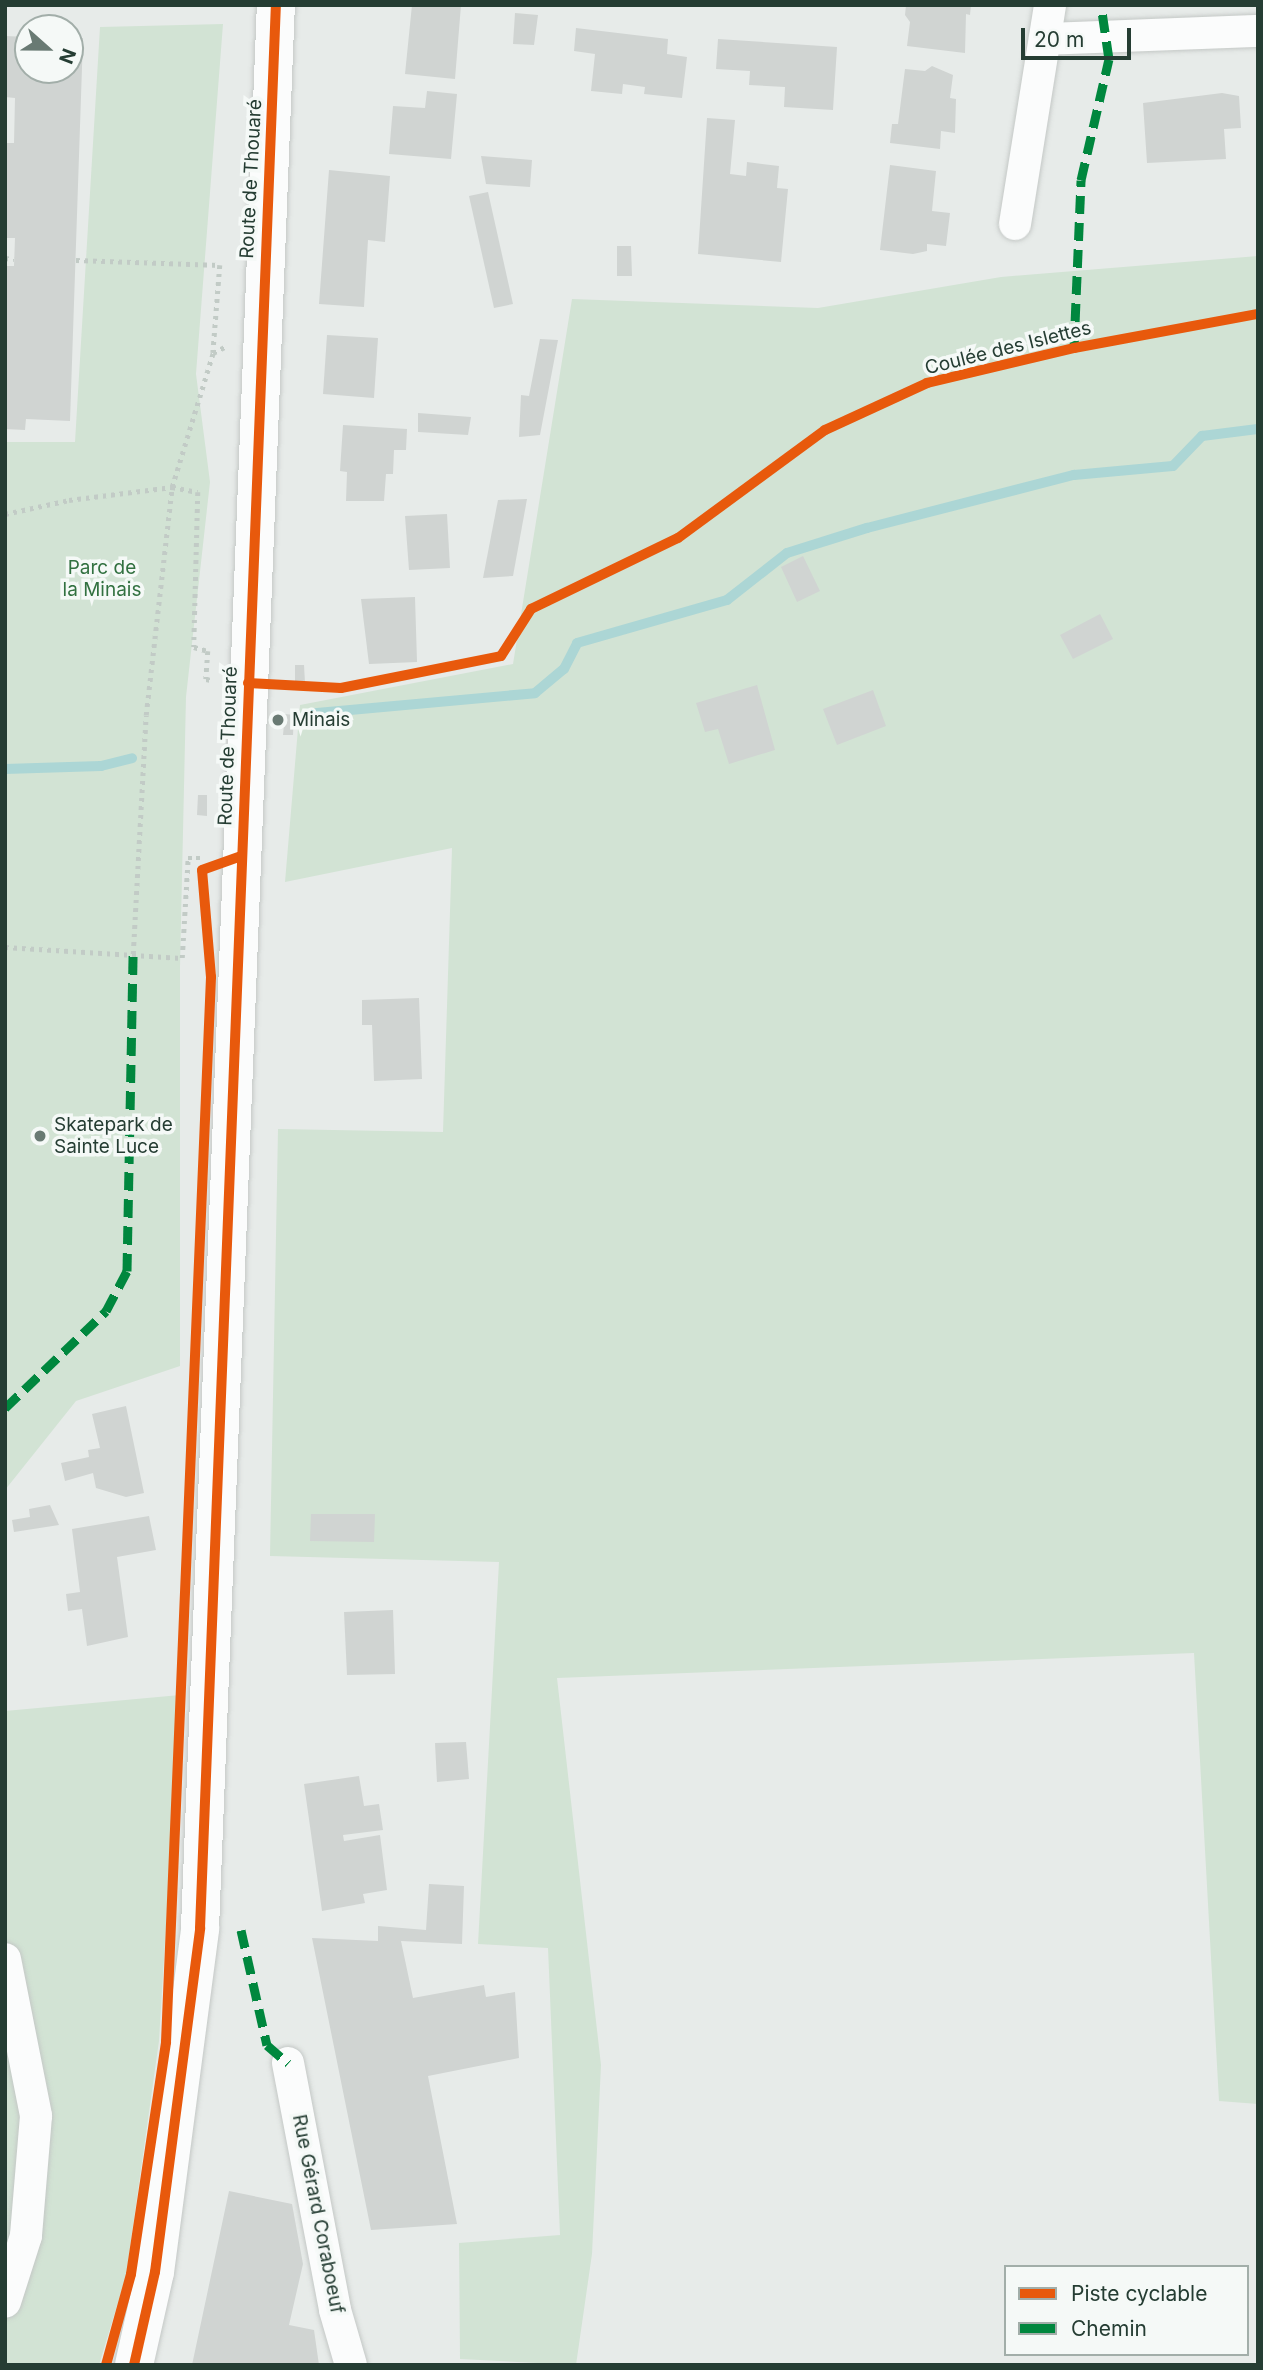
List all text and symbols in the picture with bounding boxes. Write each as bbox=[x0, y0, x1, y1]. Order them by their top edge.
north arrow bbox=[14, 14, 84, 84]
scale bar bbox=[1025, 14, 1135, 58]
text: 20 m bbox=[1034, 27, 1084, 52]
text: N bbox=[54, 45, 81, 67]
street label: Route de Thouaré bbox=[235, 99, 267, 259]
street label: Coulée des Islettes bbox=[923, 316, 1093, 380]
park label: Parc de la Minais bbox=[63, 557, 141, 601]
street label: Route de Thouaré bbox=[214, 666, 242, 826]
place label: Minais bbox=[292, 709, 350, 731]
marker: Minais bbox=[270, 712, 286, 728]
place label: Skatepark de Sainte Luce bbox=[54, 1114, 173, 1158]
marker: Skatepark de Sainte Luce bbox=[32, 1128, 48, 1144]
street label: Rue Gérard Coraboeuf bbox=[288, 2113, 348, 2315]
legend bbox=[1004, 2265, 1249, 2356]
text: Piste cyclable bbox=[1071, 2281, 1207, 2306]
text: Chemin bbox=[1071, 2316, 1147, 2341]

